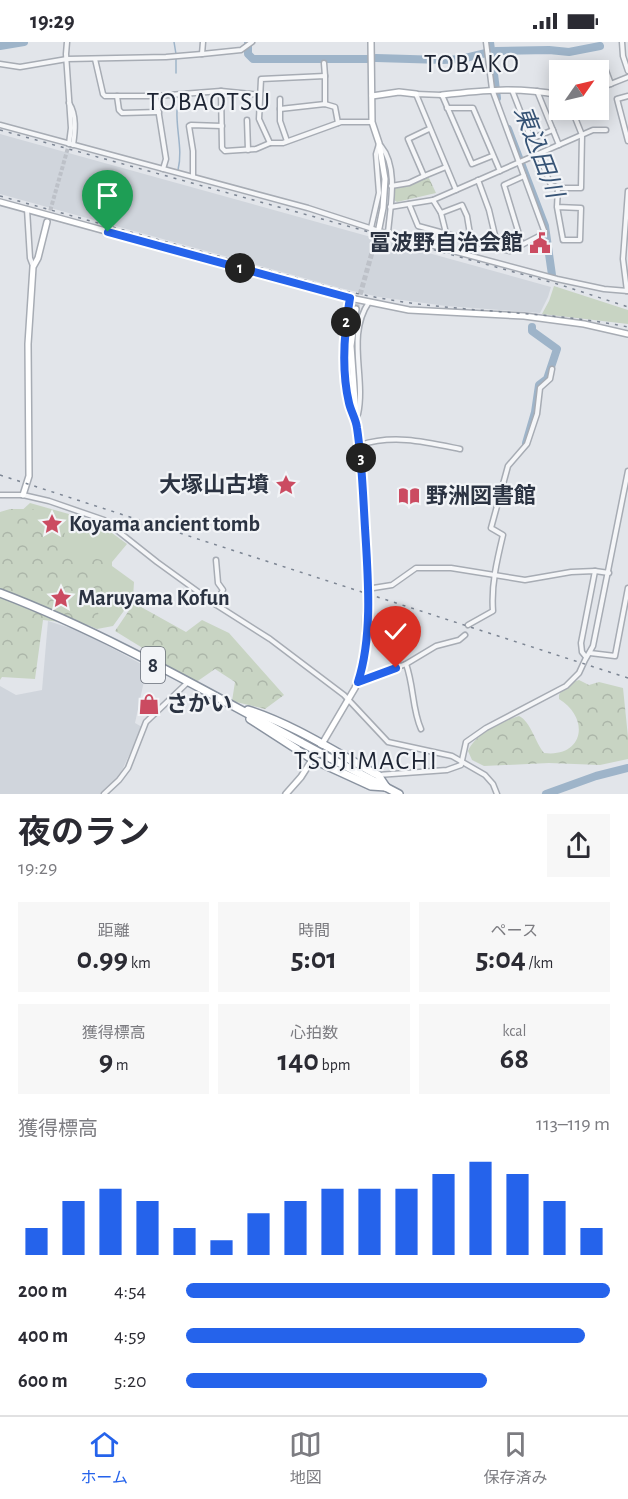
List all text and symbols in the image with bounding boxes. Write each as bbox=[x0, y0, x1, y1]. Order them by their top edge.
text: 19:29 bbox=[30, 10, 75, 32]
district label: TOBAKO bbox=[424, 51, 520, 77]
north arrow bbox=[549, 60, 609, 120]
map controls bbox=[549, 60, 609, 120]
district label: TOBAOTSU bbox=[146, 89, 272, 115]
water label: 東込田川 bbox=[510, 102, 569, 204]
pin bbox=[82, 170, 133, 232]
icon: arrive bbox=[91, 179, 124, 212]
place label: 冨波野自治会館 bbox=[369, 231, 523, 254]
public building icon: 冨波野自治会館 bbox=[528, 231, 552, 255]
pin: 1 bbox=[225, 253, 255, 283]
text: 1 bbox=[237, 260, 243, 276]
pin: 2 bbox=[331, 307, 361, 337]
text: 2 bbox=[342, 314, 350, 330]
pin: 3 bbox=[346, 443, 376, 473]
text: 3 bbox=[358, 450, 364, 466]
place label: 大塚山古墳 bbox=[159, 473, 269, 496]
place icon: 大塚山古墳 bbox=[274, 473, 298, 497]
library icon: 野洲図書館 bbox=[397, 484, 421, 508]
place label: 野洲図書館 bbox=[426, 484, 536, 507]
place icon: Koyama ancient tomb bbox=[40, 512, 64, 536]
place label: Koyama ancient tomb bbox=[69, 513, 260, 536]
place icon: Maruyama Kofun bbox=[49, 586, 73, 610]
place label: Maruyama Kofun bbox=[78, 587, 230, 610]
pin bbox=[370, 606, 421, 668]
icon: check bbox=[379, 615, 412, 648]
road number: 8 bbox=[141, 647, 165, 683]
shop icon: さかい bbox=[137, 692, 161, 716]
place label: さかい bbox=[166, 693, 232, 715]
district label: TSUJIMACHI bbox=[294, 748, 438, 774]
button: share bbox=[547, 814, 610, 877]
text: 夜のラン bbox=[18, 817, 150, 850]
text: 19:29 bbox=[18, 858, 57, 878]
text: 距離 bbox=[98, 923, 130, 939]
text: 時間 bbox=[298, 923, 330, 939]
text: ペース bbox=[491, 923, 538, 939]
text: 0.99 bbox=[77, 944, 128, 974]
text: 5:01 bbox=[291, 944, 337, 974]
text: 5:04 bbox=[475, 944, 526, 974]
text: km bbox=[128, 955, 151, 971]
text: /km bbox=[526, 955, 553, 971]
text: kcal bbox=[502, 1023, 527, 1039]
text: 獲得標高 bbox=[82, 1025, 146, 1041]
text: 心拍数 bbox=[290, 1025, 338, 1041]
text: 68 bbox=[500, 1044, 529, 1074]
text: 9 bbox=[99, 1046, 113, 1076]
text: 140 bbox=[277, 1046, 319, 1076]
text: m bbox=[113, 1057, 129, 1073]
text: bpm bbox=[319, 1057, 351, 1073]
text: 113–119 m bbox=[536, 1114, 610, 1134]
text: 獲得標高 bbox=[18, 1119, 98, 1139]
text: 200 m bbox=[18, 1281, 67, 1301]
text: 4:54 bbox=[114, 1281, 146, 1301]
text: 400 m bbox=[18, 1326, 68, 1346]
text: 4:59 bbox=[114, 1326, 146, 1346]
text: 600 m bbox=[18, 1371, 68, 1391]
text: 5:20 bbox=[114, 1371, 147, 1391]
tab: ホーム bbox=[81, 1428, 128, 1488]
tab: 地図 bbox=[289, 1428, 322, 1488]
tab: 保存済み bbox=[483, 1428, 547, 1488]

